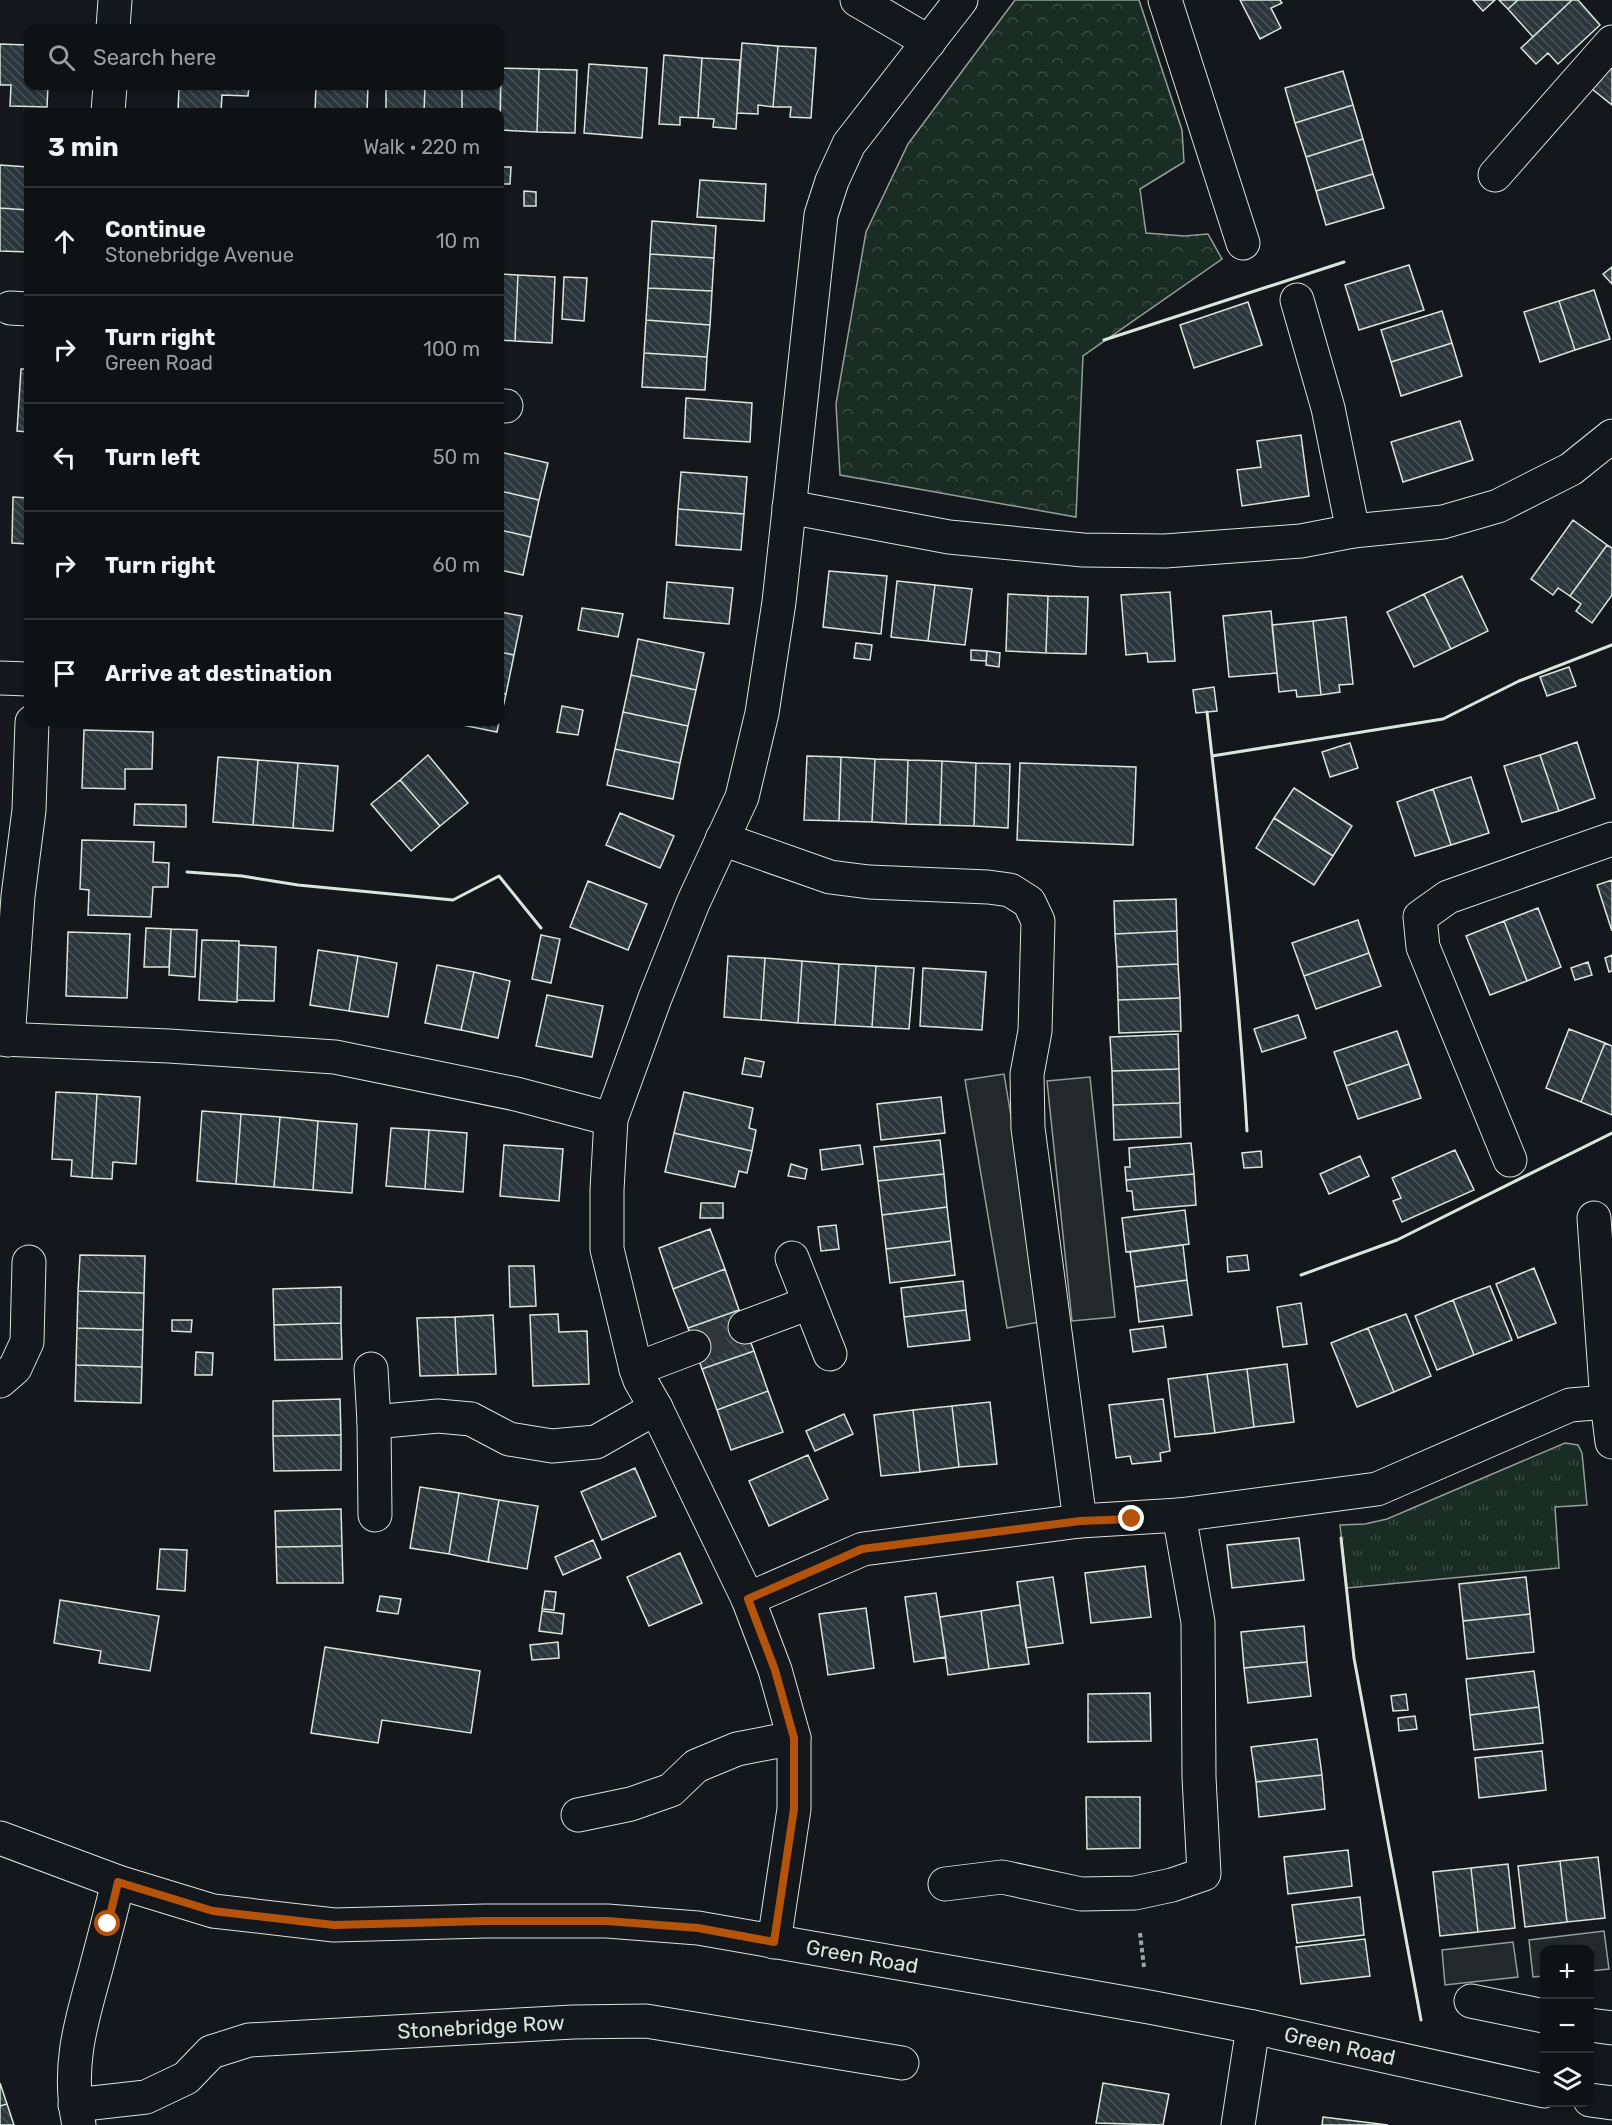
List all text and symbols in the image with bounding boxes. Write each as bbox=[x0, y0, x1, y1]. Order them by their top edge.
search box bbox=[24, 24, 504, 90]
icon: search bbox=[45, 41, 78, 74]
text: Search here bbox=[93, 44, 216, 71]
text: 3 min bbox=[48, 132, 119, 163]
text: Walk · 220 m bbox=[363, 135, 480, 159]
text: Continue bbox=[105, 216, 206, 243]
icon: ahead bbox=[48, 225, 81, 258]
text: 10 m bbox=[436, 229, 480, 253]
text: Stonebridge Avenue bbox=[105, 243, 294, 267]
text: Turn right bbox=[105, 324, 215, 351]
icon: right bbox=[48, 333, 81, 366]
text: 100 m bbox=[423, 337, 480, 361]
text: Green Road bbox=[105, 351, 213, 375]
icon: left bbox=[48, 441, 81, 474]
text: Turn left bbox=[105, 444, 200, 471]
text: 50 m bbox=[433, 445, 480, 469]
icon: right bbox=[48, 549, 81, 582]
text: Turn right bbox=[105, 552, 215, 579]
text: 60 m bbox=[433, 553, 480, 577]
icon: arrive bbox=[48, 657, 81, 690]
text: Arrive at destination bbox=[105, 660, 332, 687]
route end bbox=[1118, 1505, 1144, 1531]
route start bbox=[94, 1910, 120, 1936]
street label: Green Road bbox=[804, 1934, 920, 1978]
map controls bbox=[1540, 1945, 1594, 2107]
button: + bbox=[1540, 1945, 1594, 1999]
button: − bbox=[1540, 1999, 1594, 2053]
street label: Stonebridge Row bbox=[397, 2009, 565, 2044]
street label: Green Road bbox=[1282, 2021, 1398, 2070]
button: layers bbox=[1540, 2053, 1594, 2107]

